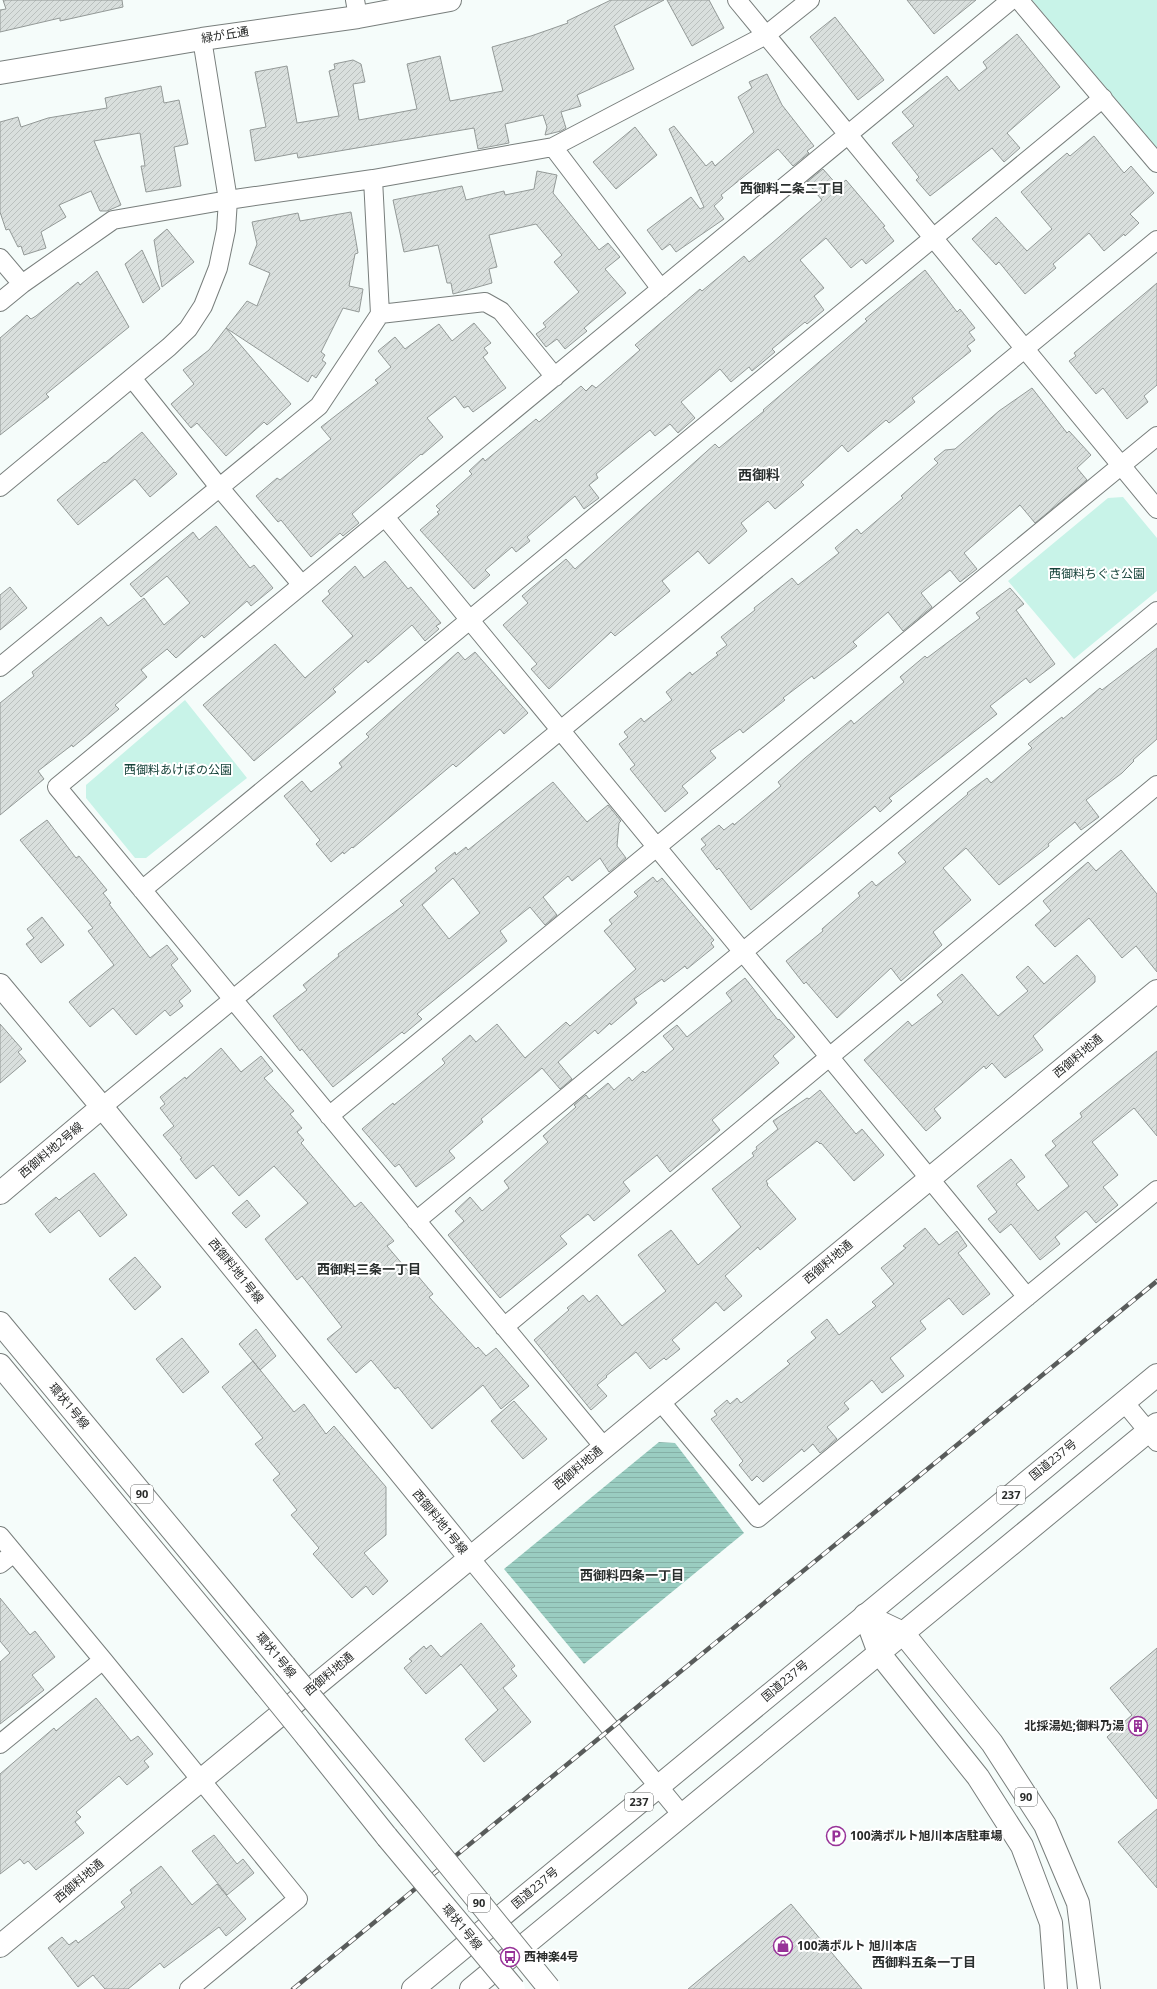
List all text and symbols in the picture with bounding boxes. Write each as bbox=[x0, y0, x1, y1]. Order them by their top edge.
street label: 緑が丘通 bbox=[200, 22, 250, 47]
district label: 西御料二条二丁目 bbox=[740, 179, 844, 197]
district label: 西御料 bbox=[738, 465, 780, 484]
park label: 西御料ちぐさ公園 bbox=[1049, 565, 1145, 582]
park label: 西御料あけぼの公園 bbox=[124, 761, 232, 778]
street label: 西御料地通 bbox=[1049, 1030, 1106, 1081]
street label: 西御料地2号線 bbox=[15, 1118, 86, 1181]
street label: 西御料地1号線 bbox=[205, 1235, 268, 1307]
street label: 西御料地通 bbox=[799, 1236, 856, 1287]
district label: 西御料三条一丁目 bbox=[317, 1260, 421, 1278]
street label: 環状1号線 bbox=[45, 1379, 94, 1432]
street label: 国道237号 bbox=[1025, 1435, 1080, 1484]
street label: 西御料地通 bbox=[549, 1442, 606, 1493]
road number: 90 bbox=[131, 1485, 153, 1503]
street label: 西御料地1号線 bbox=[409, 1486, 472, 1558]
road number: 237 bbox=[997, 1486, 1025, 1504]
district label: 西御料四条一丁目 bbox=[580, 1566, 684, 1584]
street label: 環状1号線 bbox=[252, 1628, 301, 1681]
street label: 西御料地通 bbox=[300, 1648, 357, 1699]
street label: 国道237号 bbox=[758, 1656, 812, 1705]
building icon: 北採湯処;御料乃湯 bbox=[1127, 1715, 1149, 1737]
place label: 北採湯処;御料乃湯 bbox=[1025, 1717, 1124, 1734]
road number: 90 bbox=[1015, 1788, 1037, 1806]
road number: 237 bbox=[625, 1793, 653, 1811]
parking icon: 100満ボルト旭川本店駐車場 bbox=[825, 1825, 847, 1847]
place label: 100満ボルト旭川本店駐車場 bbox=[850, 1827, 1003, 1844]
street label: 西御料地通 bbox=[50, 1855, 107, 1906]
street label: 国道237号 bbox=[508, 1863, 562, 1912]
road number: 90 bbox=[468, 1894, 490, 1912]
street label: 環状1号線 bbox=[438, 1900, 487, 1953]
shop icon: 100満ボルト 旭川本店 bbox=[772, 1935, 794, 1957]
place label: 100満ボルト 旭川本店 bbox=[797, 1937, 917, 1954]
bus stop icon: 西神楽4号 bbox=[499, 1946, 521, 1968]
place label: 西神楽4号 bbox=[524, 1948, 579, 1965]
district label: 西御料五条一丁目 bbox=[872, 1953, 976, 1971]

